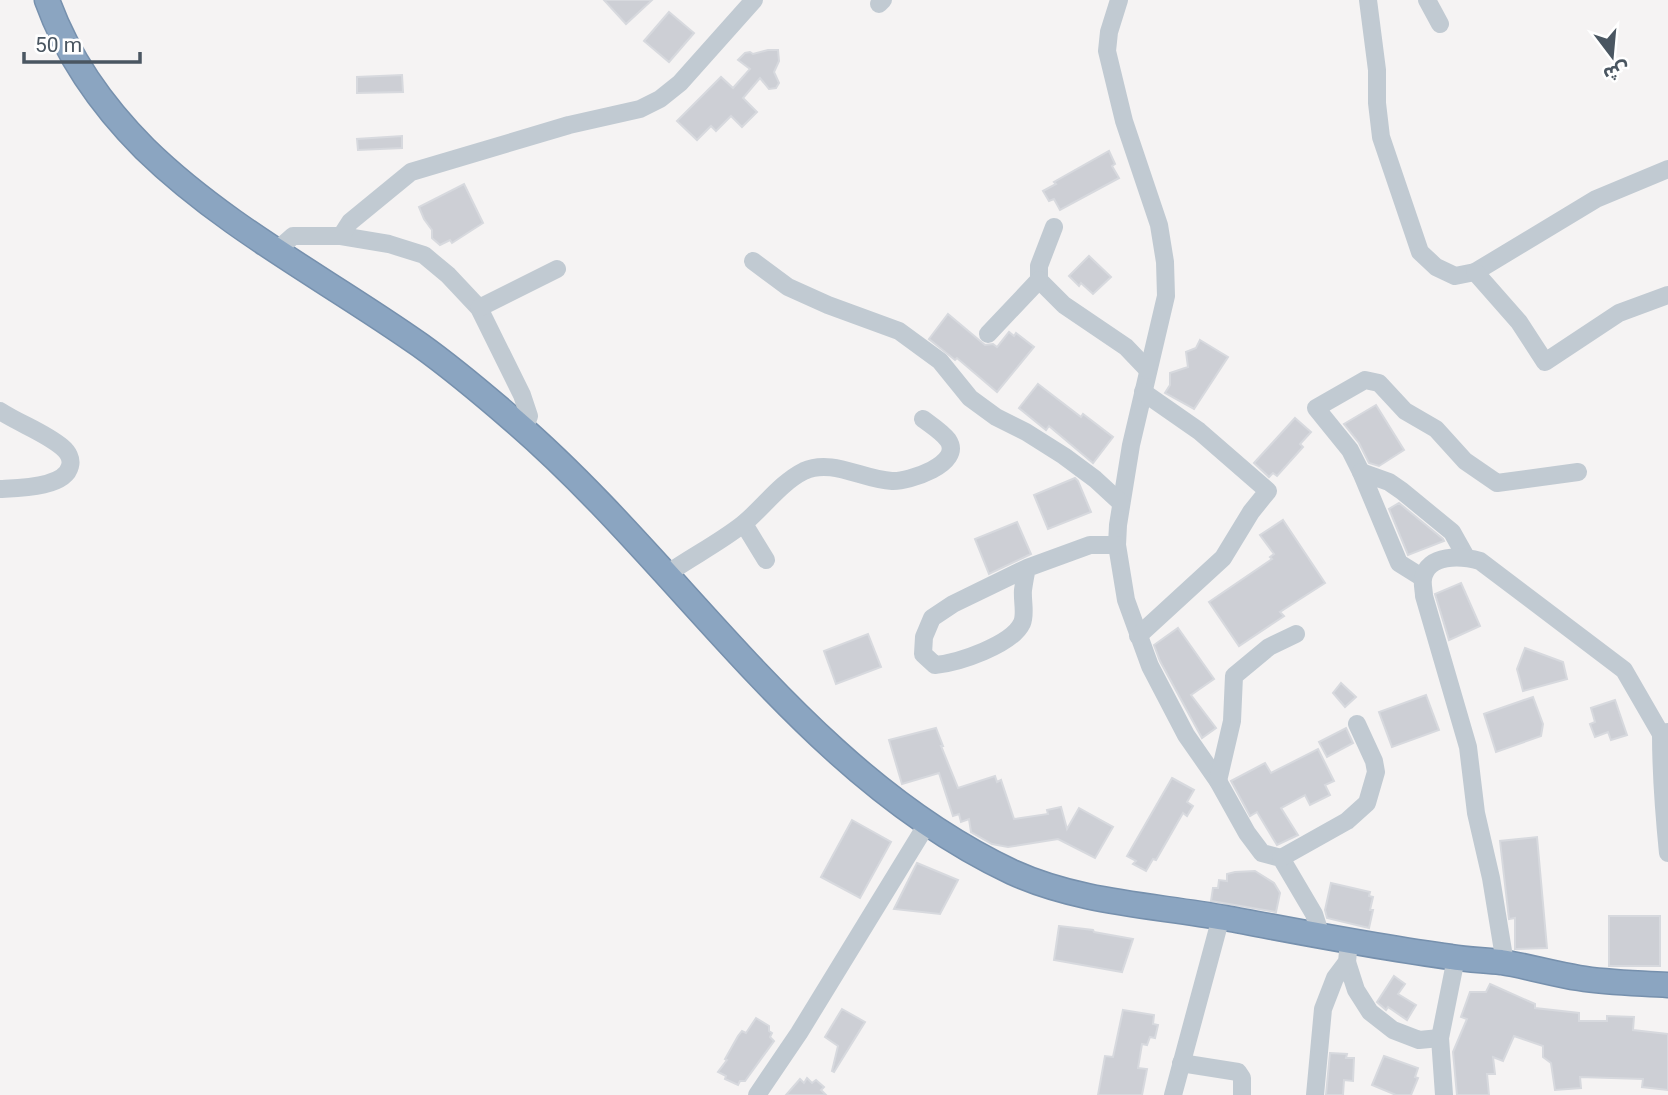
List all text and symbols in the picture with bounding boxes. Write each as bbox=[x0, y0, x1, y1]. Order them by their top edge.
scale bar bbox=[24, 21, 140, 65]
north arrow bbox=[1577, 21, 1647, 91]
text: 50 m bbox=[35, 33, 82, 57]
text: ش bbox=[1601, 57, 1632, 87]

